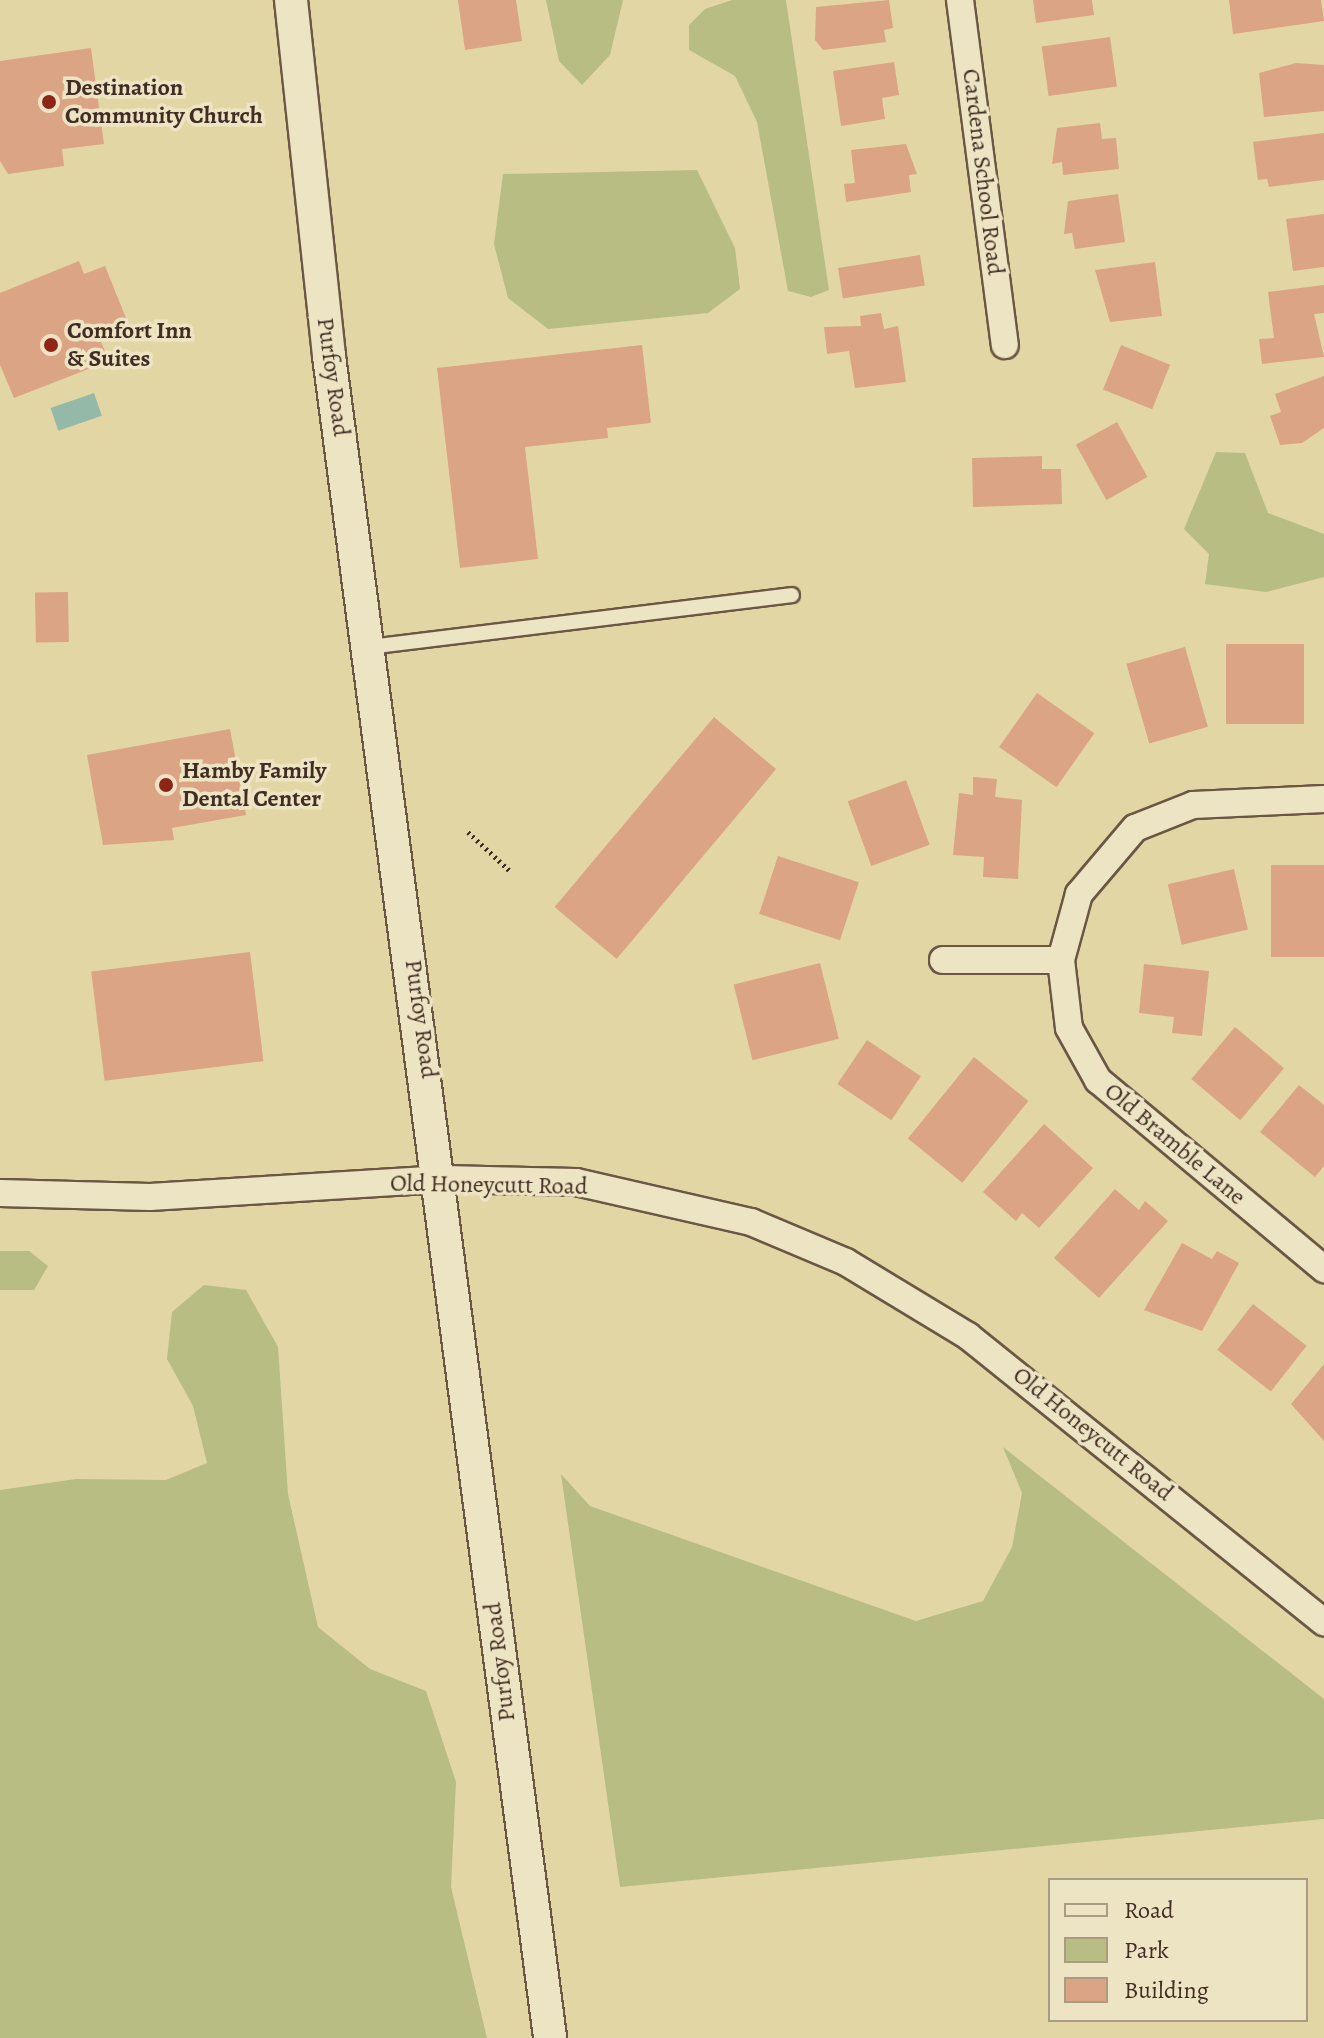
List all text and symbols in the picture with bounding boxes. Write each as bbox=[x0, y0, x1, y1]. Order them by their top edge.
street label: Cardena School Road bbox=[956, 67, 1010, 277]
place label: Destination Community Church bbox=[65, 74, 263, 130]
marker: Destination Community Church bbox=[40, 93, 58, 111]
street label: Purfoy Road bbox=[310, 316, 356, 438]
place label: Comfort Inn & Suites bbox=[67, 317, 192, 373]
marker: Comfort Inn & Suites bbox=[42, 336, 60, 354]
place label: Hamby Family Dental Center bbox=[182, 757, 326, 813]
marker: Hamby Family Dental Center bbox=[157, 776, 175, 794]
street label: Purfoy Road bbox=[398, 958, 444, 1080]
street label: Old Bramble Lane bbox=[1099, 1077, 1251, 1211]
street label: Old Honeycutt Road bbox=[390, 1169, 588, 1201]
street label: Old Honeycutt Road bbox=[1007, 1361, 1179, 1507]
street label: Purfoy Road bbox=[478, 1601, 522, 1723]
legend bbox=[1048, 1878, 1308, 2022]
text: Road bbox=[1124, 1894, 1174, 1926]
text: Park bbox=[1124, 1934, 1169, 1966]
text: Building bbox=[1124, 1974, 1209, 2006]

